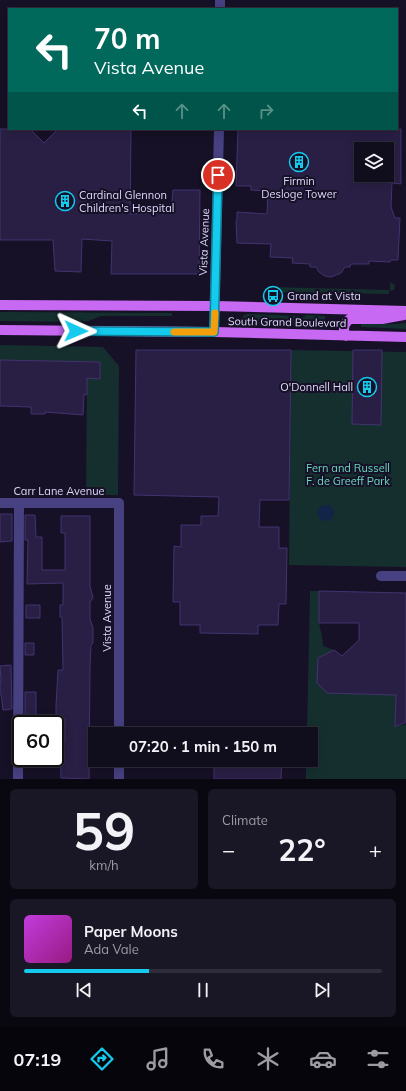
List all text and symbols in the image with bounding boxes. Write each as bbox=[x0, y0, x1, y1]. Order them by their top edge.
text: 70 m bbox=[94, 21, 160, 56]
icon: left bbox=[28, 24, 80, 76]
text: Vista Avenue bbox=[94, 56, 204, 79]
icon: left bbox=[129, 100, 151, 122]
icon: ahead bbox=[171, 100, 193, 122]
icon: ahead bbox=[213, 100, 235, 122]
icon: right bbox=[255, 100, 277, 122]
map controls bbox=[354, 142, 394, 182]
button: layers bbox=[354, 142, 394, 182]
building icon: Firmin Desloge Tower bbox=[288, 151, 310, 173]
pin bbox=[201, 158, 235, 192]
icon: arrive bbox=[207, 164, 229, 186]
place label: Firmin Desloge Tower bbox=[261, 174, 337, 201]
place label: Cardinal Glennon Children's Hospital bbox=[79, 188, 174, 215]
building icon: Cardinal Glennon Children's Hospital bbox=[54, 190, 76, 212]
street label: Vista Avenue bbox=[196, 208, 212, 276]
bus stop icon: Grand at Vista bbox=[262, 285, 284, 307]
place label: Grand at Vista bbox=[287, 289, 361, 303]
position arrow bbox=[55, 310, 97, 352]
street label: South Grand Boulevard bbox=[228, 314, 346, 330]
building icon: O'Donnell Hall bbox=[356, 376, 378, 398]
place label: O'Donnell Hall bbox=[280, 380, 353, 394]
park label: Fern and Russell F. de Greeff Park bbox=[306, 461, 390, 488]
street label: Carr Lane Avenue bbox=[13, 484, 105, 498]
street label: Vista Avenue bbox=[100, 584, 114, 652]
speed limit sign: 60 bbox=[12, 715, 64, 767]
text: 07:20 · 1 min · 150 m bbox=[129, 737, 277, 756]
text: 59 bbox=[73, 798, 135, 863]
text: Climate bbox=[222, 812, 268, 828]
text: 22° bbox=[278, 831, 326, 869]
text: − bbox=[222, 836, 235, 864]
text: + bbox=[369, 836, 382, 864]
text: km/h bbox=[89, 857, 119, 873]
text: Paper Moons bbox=[84, 922, 178, 941]
text: Ada Vale bbox=[84, 941, 139, 957]
icon: previous bbox=[73, 979, 95, 1001]
icon: pause bbox=[192, 979, 214, 1001]
icon: next bbox=[311, 979, 333, 1001]
icon: directions bbox=[88, 1045, 116, 1073]
icon: music bbox=[144, 1045, 172, 1073]
icon: phone bbox=[199, 1045, 227, 1073]
icon: climate bbox=[254, 1045, 282, 1073]
icon: car bbox=[309, 1045, 337, 1073]
icon: filters bbox=[364, 1045, 392, 1073]
text: 07:19 bbox=[14, 1048, 61, 1071]

